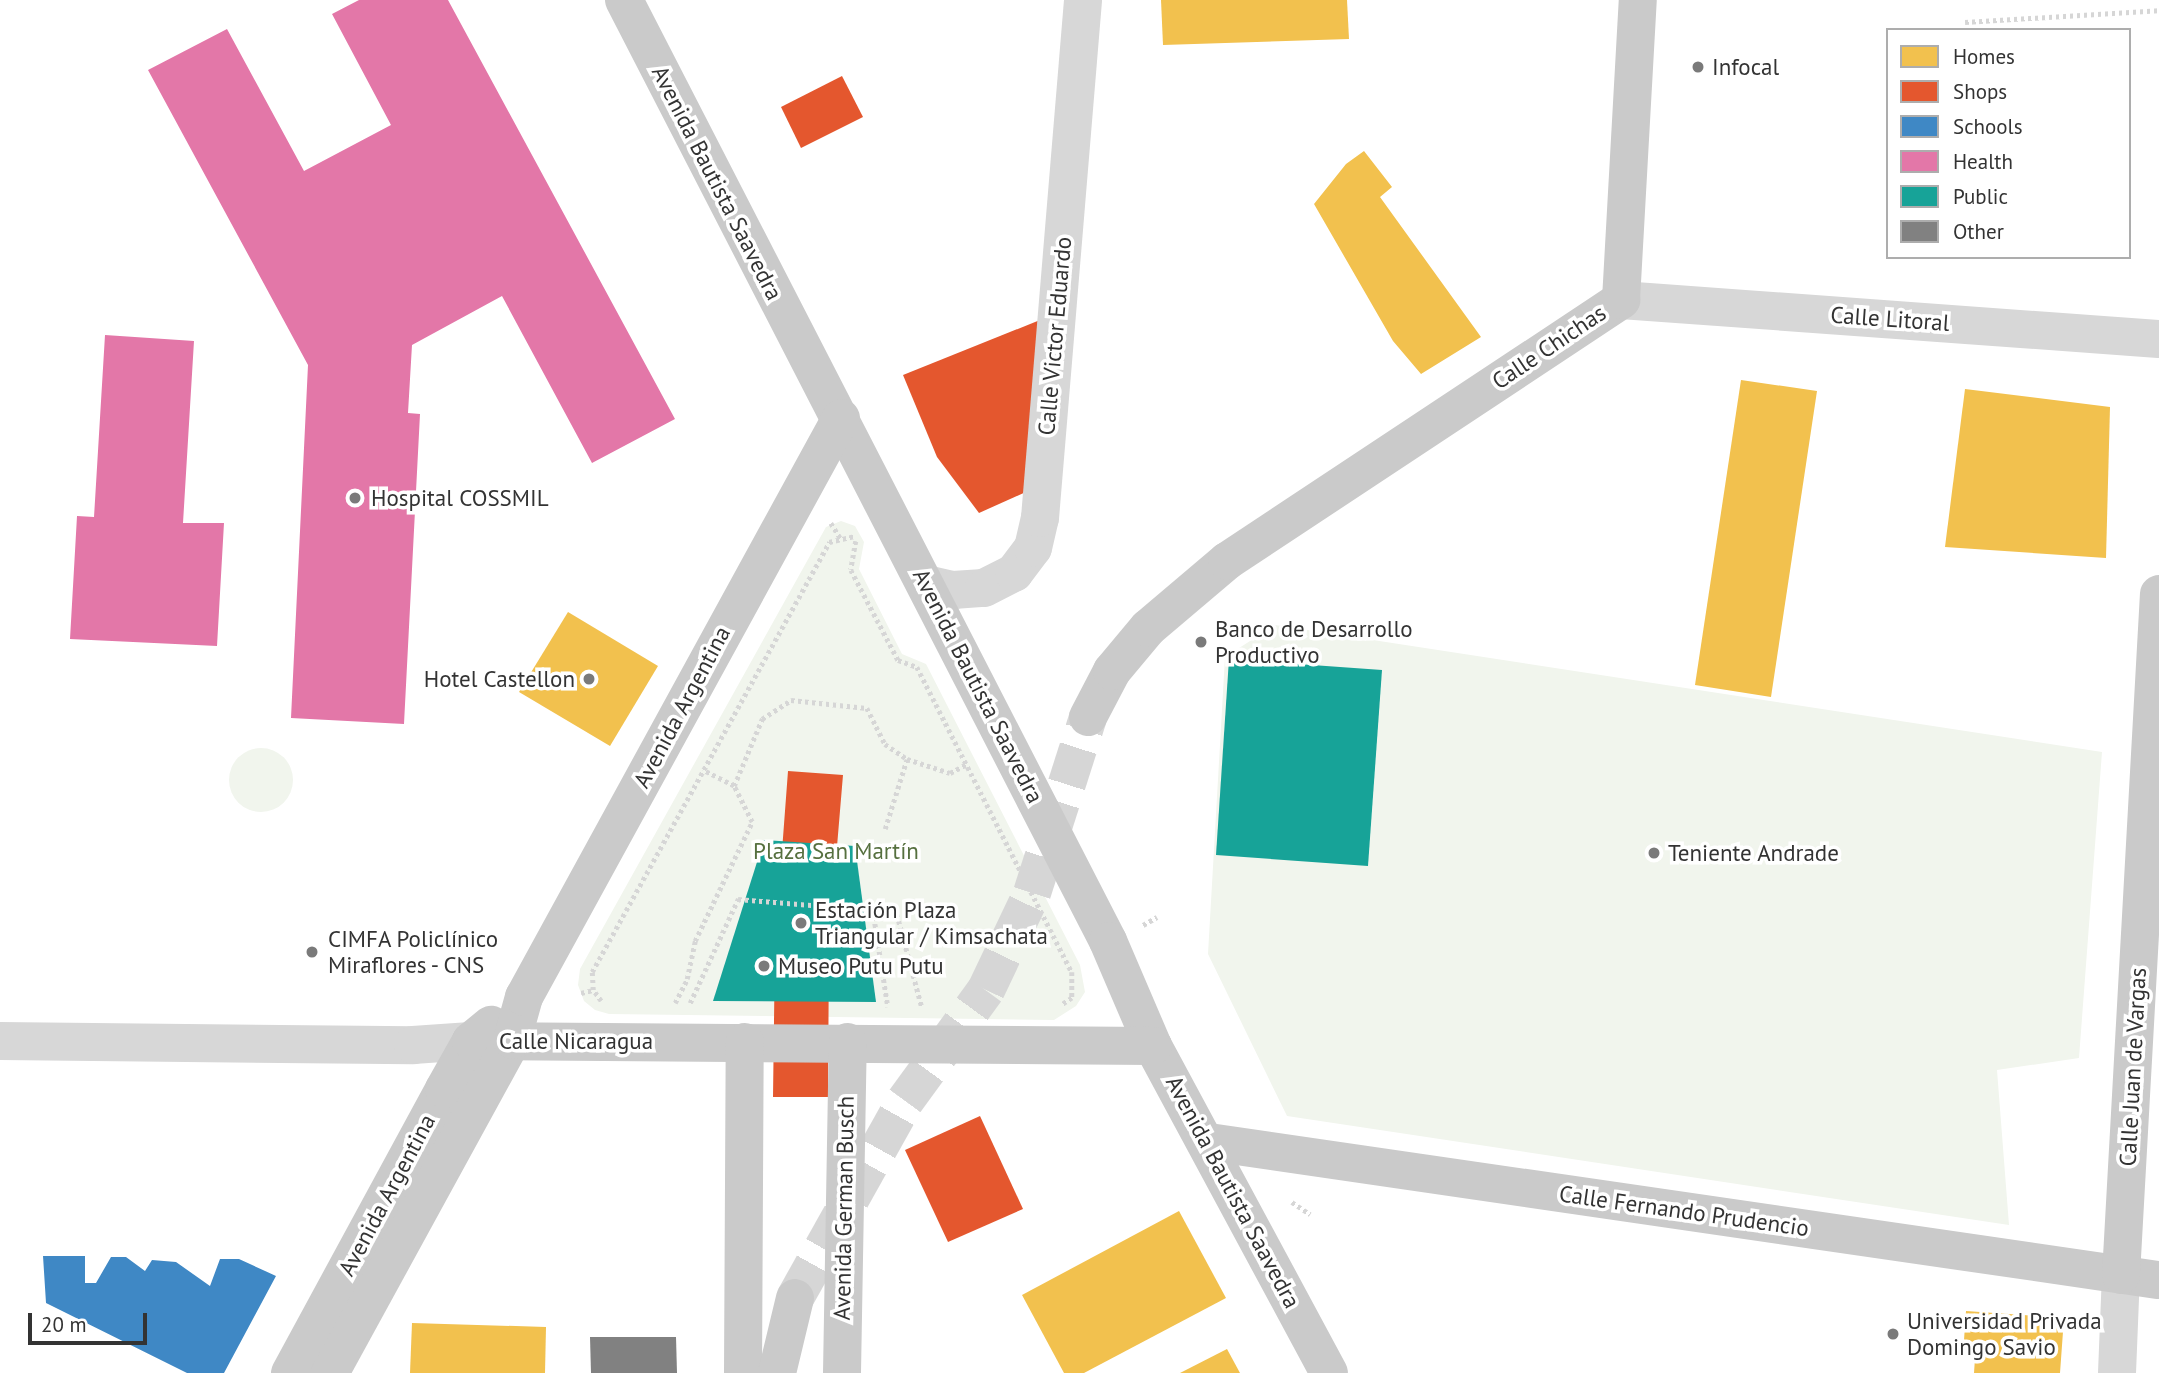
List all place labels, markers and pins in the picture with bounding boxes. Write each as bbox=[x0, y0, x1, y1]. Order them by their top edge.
place label: Infocal bbox=[1712, 53, 1779, 81]
marker: Infocal bbox=[1690, 59, 1706, 75]
place label: Hospital COSSMIL bbox=[371, 484, 549, 512]
marker: Hospital COSSMIL bbox=[345, 488, 365, 508]
place label: Banco de Desarrollo Productivo bbox=[1215, 615, 1412, 669]
marker: Banco de Desarrollo Productivo bbox=[1193, 634, 1209, 650]
place label: Hotel Castellon bbox=[424, 665, 575, 693]
marker: Hotel Castellon bbox=[581, 671, 597, 687]
place label: Teniente Andrade bbox=[1668, 839, 1840, 867]
marker: Teniente Andrade bbox=[1646, 845, 1662, 861]
place label: Estación Plaza Triangular / Kimsachata bbox=[815, 896, 1048, 950]
marker: Estación Plaza Triangular / Kimsachata bbox=[793, 915, 809, 931]
place label: CIMFA Policlínico Miraflores - CNS bbox=[328, 925, 499, 979]
marker: CIMFA Policlínico Miraflores - CNS bbox=[302, 942, 322, 962]
place label: Museo Putu Putu bbox=[778, 952, 944, 980]
marker: Museo Putu Putu bbox=[756, 958, 772, 974]
place label: Universidad Privada Domingo Savio bbox=[1907, 1307, 2102, 1361]
marker: Universidad Privada Domingo Savio bbox=[1885, 1326, 1901, 1342]

